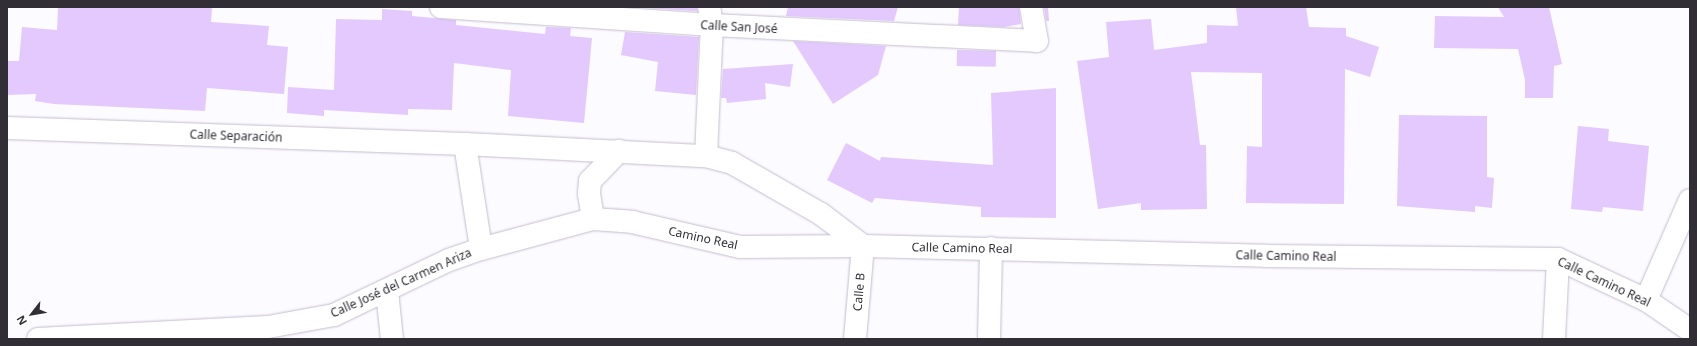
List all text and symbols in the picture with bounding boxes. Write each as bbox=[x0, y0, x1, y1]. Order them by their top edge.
street label: Calle San José bbox=[700, 18, 778, 36]
street label: Calle Separación bbox=[189, 127, 283, 145]
street label: Camino Real bbox=[667, 224, 739, 252]
street label: Calle Camino Real bbox=[911, 240, 1013, 256]
street label: Calle José del Carmen Ariza bbox=[328, 245, 474, 321]
street label: Calle Camino Real bbox=[1235, 248, 1337, 264]
street label: Calle Camino Real bbox=[1555, 254, 1653, 310]
street label: Calle B bbox=[850, 272, 868, 312]
north arrow bbox=[12, 294, 52, 334]
text: N bbox=[13, 313, 30, 328]

